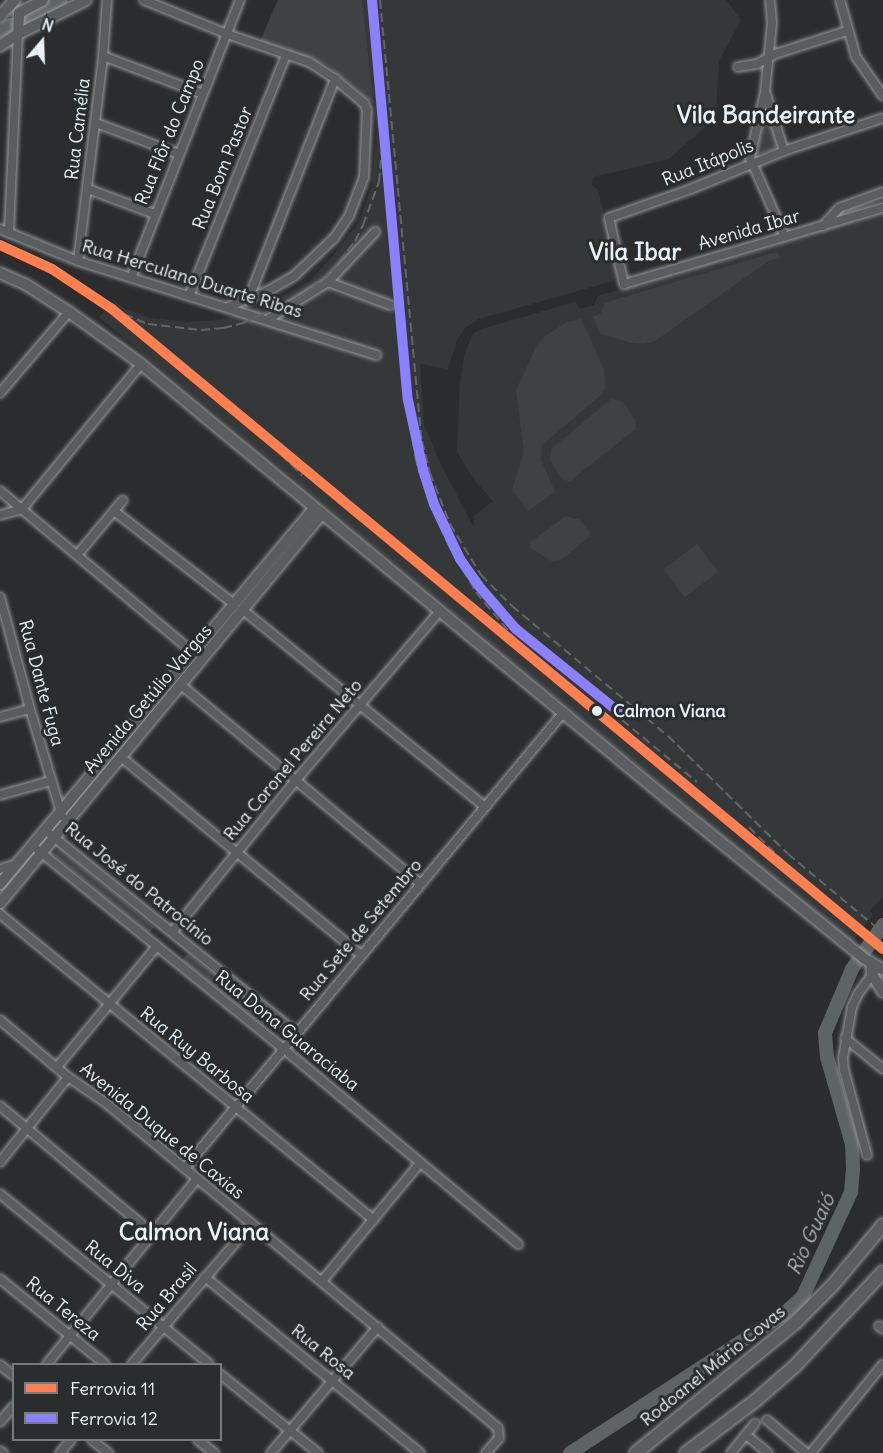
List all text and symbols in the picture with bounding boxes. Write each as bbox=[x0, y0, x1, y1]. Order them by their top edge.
north arrow bbox=[12, 12, 72, 72]
text: N bbox=[39, 14, 56, 36]
street label: Rua Flôr do Campo bbox=[131, 56, 209, 208]
street label: Rua Camélia bbox=[61, 77, 95, 181]
district label: Vila Bandeirante bbox=[677, 101, 855, 129]
street label: Rua Bom Pastor bbox=[189, 103, 257, 233]
street label: Rua Itápolis bbox=[659, 135, 757, 191]
street label: Avenida Ibar bbox=[696, 205, 802, 255]
street label: Rua Herculano Duarte Ribas bbox=[79, 235, 305, 323]
district label: Vila Ibar bbox=[589, 238, 681, 266]
street label: Rua Dante Fuga bbox=[14, 618, 68, 748]
street label: Avenida Getúlio Vargas bbox=[79, 620, 217, 778]
street label: Rua Coronel Pereira Neto bbox=[219, 675, 367, 845]
marker: Calmon Viana bbox=[586, 700, 608, 722]
place label: Calmon Viana bbox=[613, 700, 726, 722]
street label: Rua José do Patrocínio bbox=[61, 818, 217, 950]
street label: Rua Sete de Setembro bbox=[295, 855, 427, 1005]
street label: Rua Dona Guaraciaba bbox=[211, 966, 363, 1096]
street label: Rua Ruy Barbosa bbox=[136, 1002, 258, 1108]
street label: Avenida Duque de Caxias bbox=[76, 1058, 248, 1204]
water label: Rio Guaió bbox=[781, 1190, 839, 1278]
district label: Calmon Viana bbox=[119, 1218, 269, 1246]
street label: Rua Diva bbox=[80, 1236, 150, 1298]
street label: Rua Brasil bbox=[132, 1259, 202, 1335]
street label: Rua Tereza bbox=[21, 1272, 105, 1346]
street label: Rodoanel Mário Covas bbox=[636, 1301, 790, 1431]
street label: Rua Rosa bbox=[287, 1320, 359, 1384]
legend bbox=[12, 1363, 222, 1441]
text: Ferrovia 11 bbox=[70, 1377, 155, 1400]
text: Ferrovia 12 bbox=[70, 1407, 158, 1430]

